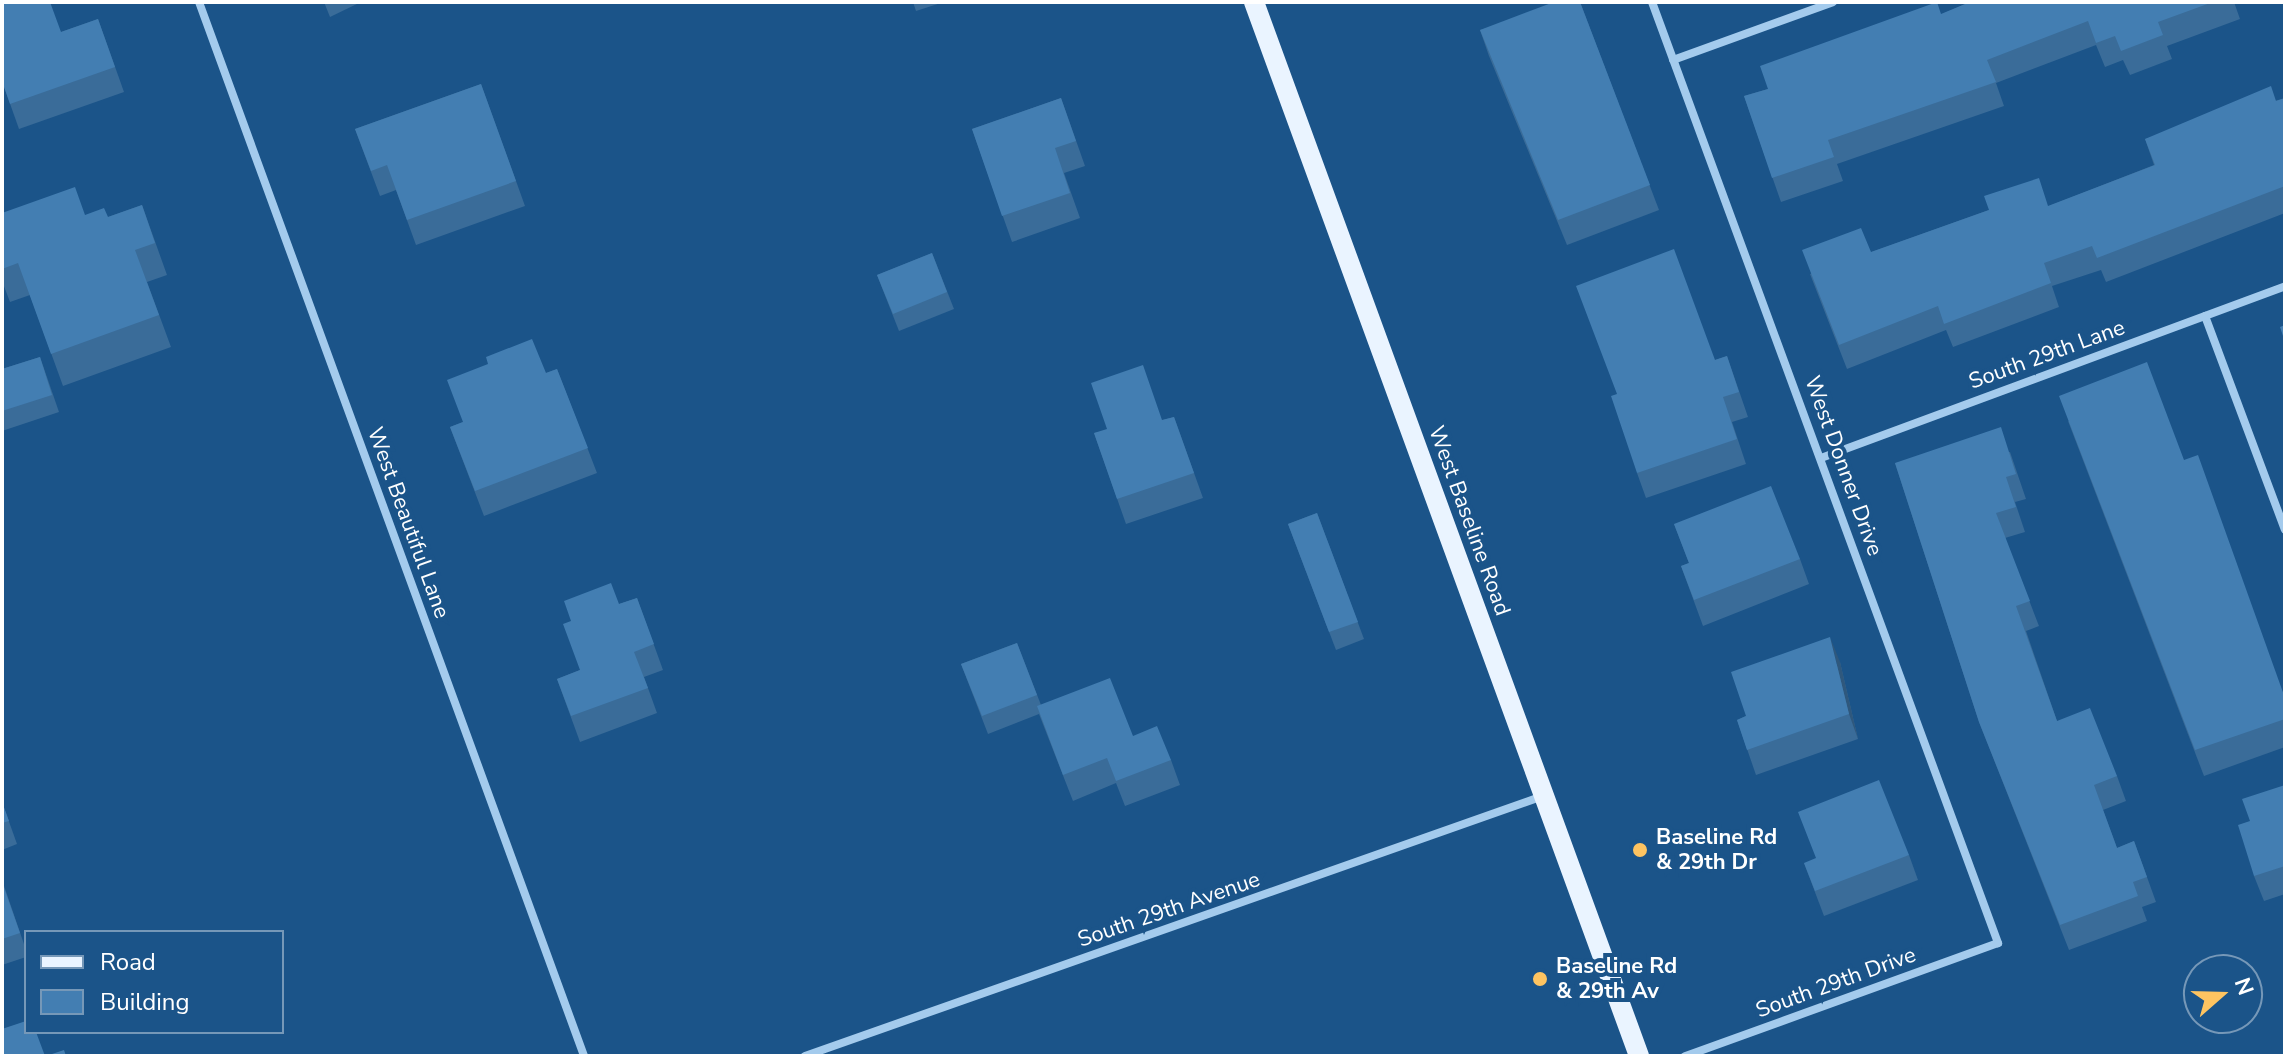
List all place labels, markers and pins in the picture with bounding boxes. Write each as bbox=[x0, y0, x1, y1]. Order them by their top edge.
place label: Baseline Rd & 29th Dr bbox=[1656, 824, 1777, 876]
marker: Baseline Rd & 29th Dr bbox=[1631, 841, 1649, 859]
place label: Baseline Rd & 29th Av bbox=[1556, 953, 1677, 1004]
marker: Baseline Rd & 29th Av bbox=[1531, 970, 1549, 988]

